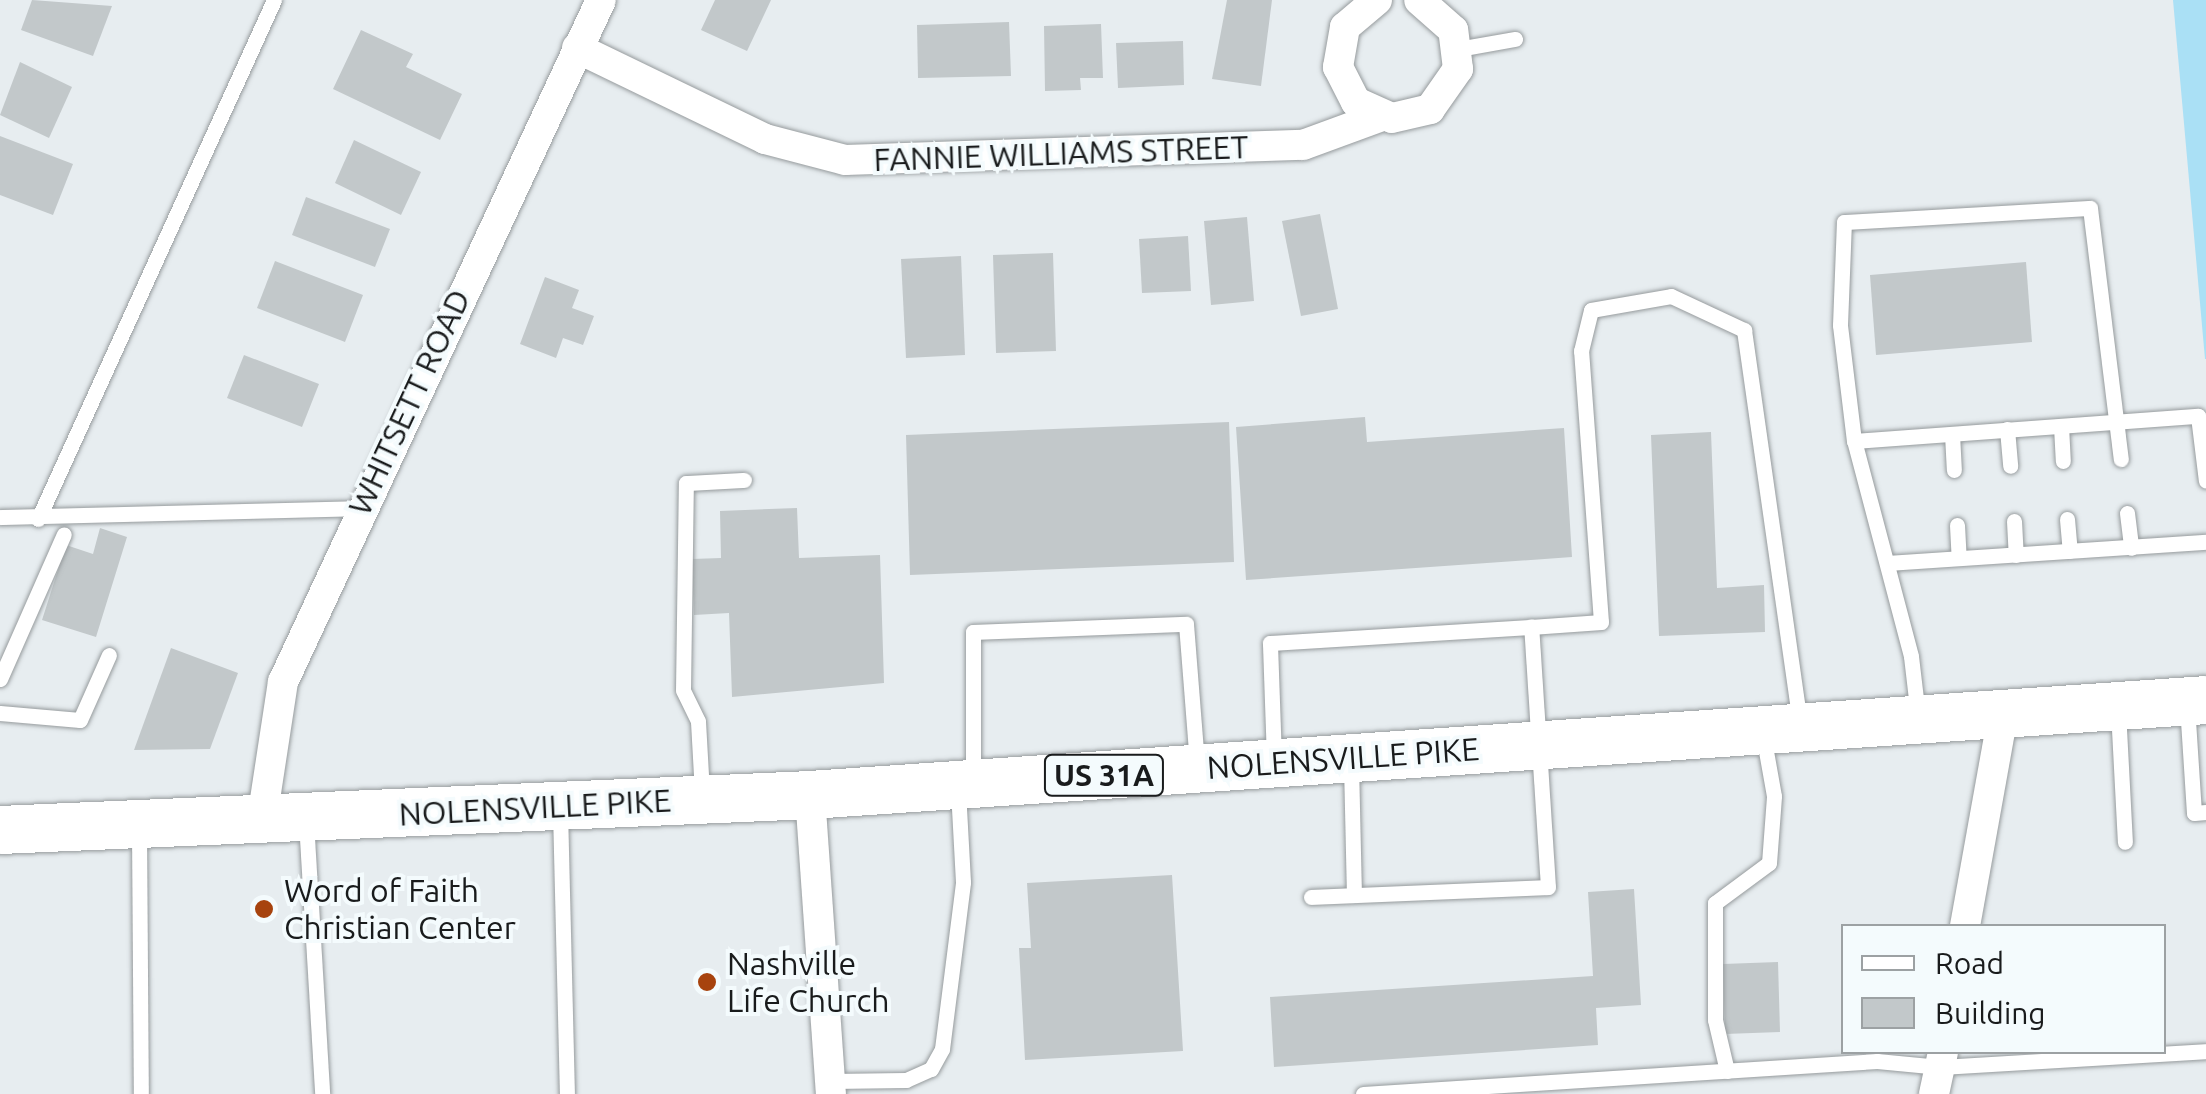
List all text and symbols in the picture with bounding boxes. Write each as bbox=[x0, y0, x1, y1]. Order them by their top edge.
street label: FANNIE WILLIAMS STREET bbox=[873, 127, 1249, 179]
street label: WHITSETT ROAD bbox=[340, 283, 478, 521]
street label: NOLENSVILLE PIKE bbox=[1206, 729, 1480, 787]
road number: US 31A bbox=[1042, 750, 1166, 800]
street label: NOLENSVILLE PIKE bbox=[398, 781, 672, 833]
place label: Word of Faith Christian Center bbox=[284, 872, 516, 947]
marker: Word of Faith Christian Center bbox=[253, 898, 275, 920]
legend bbox=[1841, 924, 2166, 1054]
place label: Nashville Life Church bbox=[727, 945, 890, 1020]
text: Road bbox=[1935, 946, 2004, 980]
marker: Nashville Life Church bbox=[696, 971, 718, 993]
text: Building bbox=[1935, 996, 2046, 1030]

